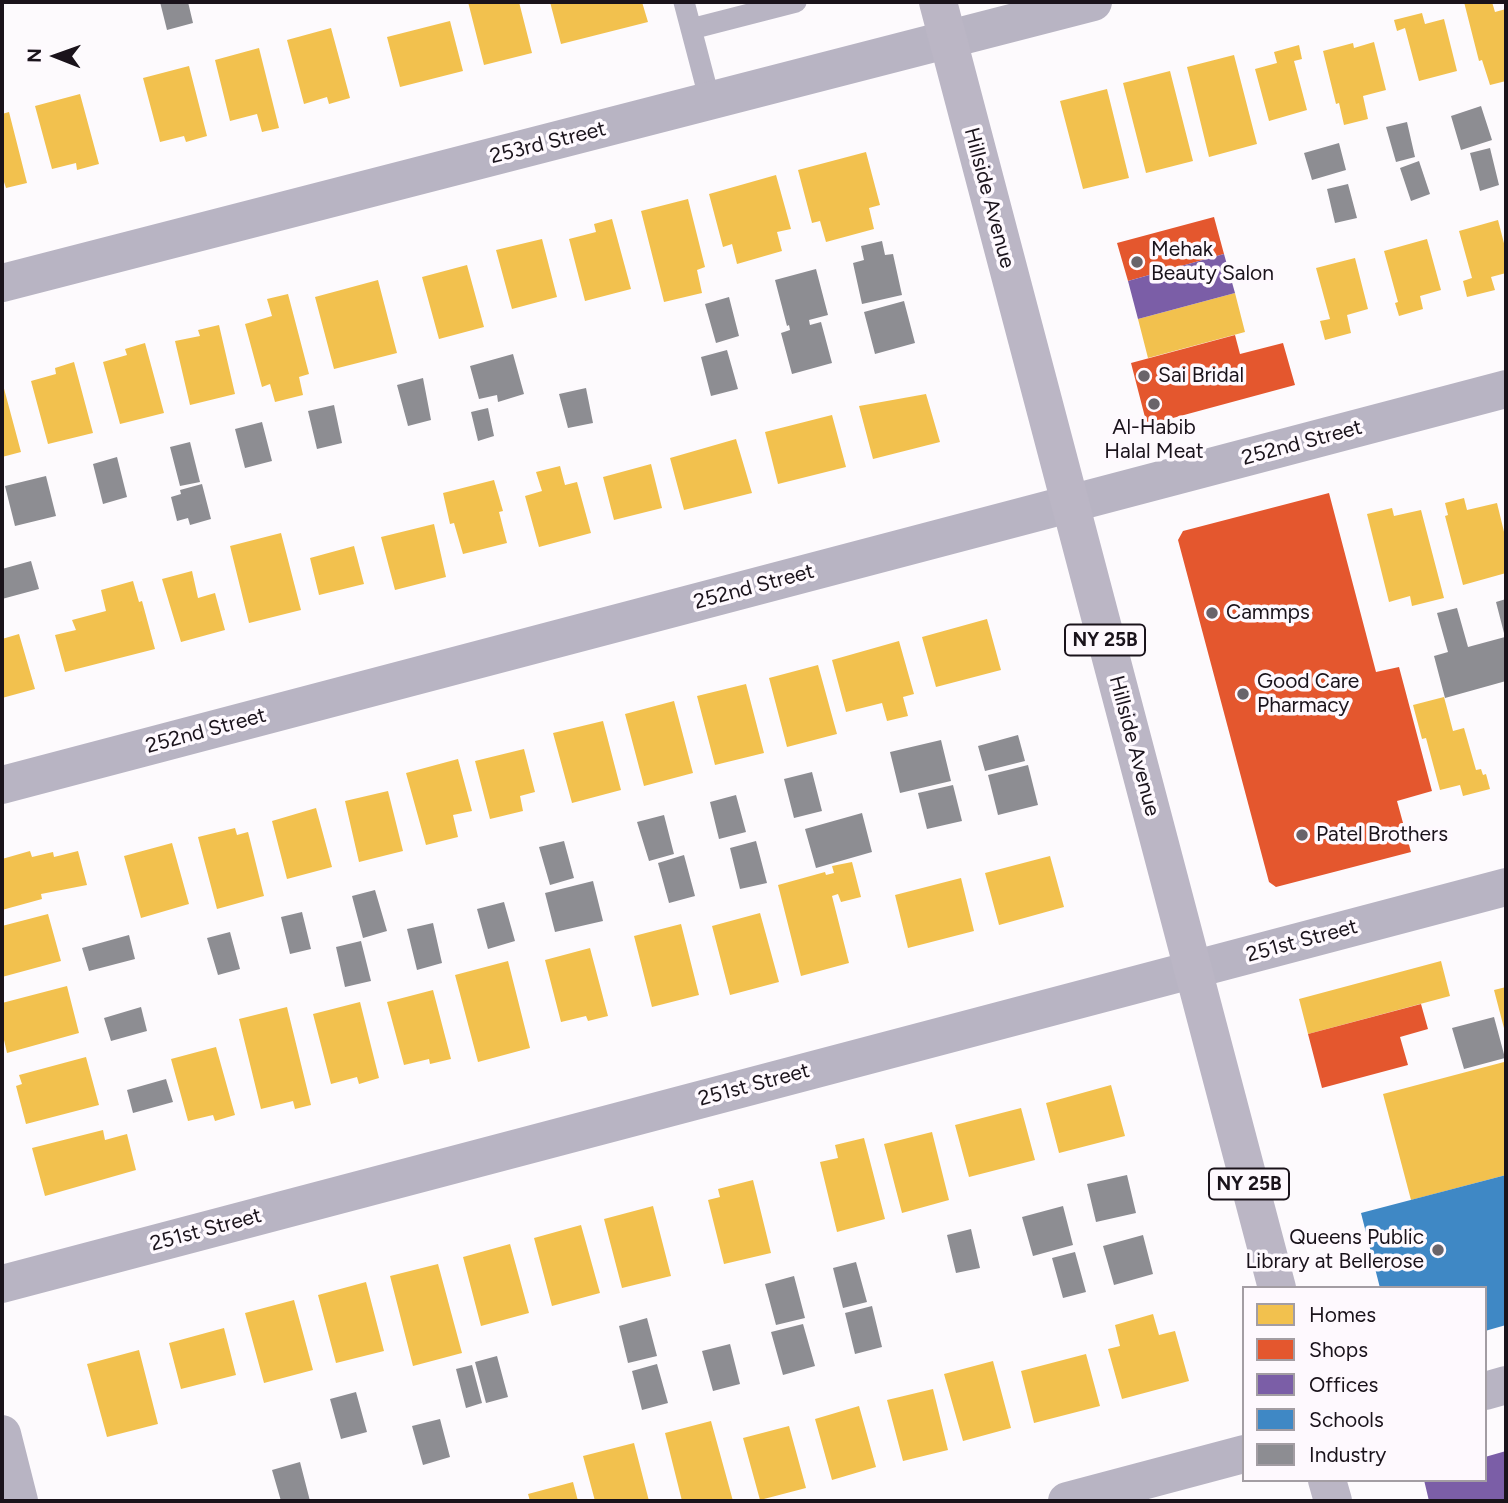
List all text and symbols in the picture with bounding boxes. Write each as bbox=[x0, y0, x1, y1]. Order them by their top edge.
north arrow bbox=[21, 21, 91, 91]
text: N bbox=[23, 48, 46, 63]
street label: 253rd Street bbox=[487, 116, 609, 170]
street label: Hillside Avenue bbox=[958, 125, 1020, 271]
place label: Mehak Beauty Salon bbox=[1151, 237, 1274, 287]
marker: Mehak Beauty Salon bbox=[1129, 254, 1145, 270]
place label: Sai Bridal bbox=[1158, 363, 1244, 389]
marker: Sai Bridal bbox=[1136, 368, 1152, 384]
marker: Al-Habib Halal Meat bbox=[1146, 396, 1162, 412]
place label: Al-Habib Halal Meat bbox=[1104, 415, 1204, 465]
street label: 252nd Street bbox=[1239, 415, 1365, 471]
street label: 252nd Street bbox=[691, 559, 817, 615]
place label: Cammps bbox=[1226, 600, 1310, 626]
marker: Cammps bbox=[1204, 605, 1220, 621]
road number: NY 25B bbox=[1065, 624, 1145, 656]
place label: Good Care Pharmacy bbox=[1257, 669, 1359, 719]
street label: Hillside Avenue bbox=[1103, 673, 1165, 819]
marker: Good Care Pharmacy bbox=[1235, 686, 1251, 702]
street label: 252nd Street bbox=[143, 703, 269, 759]
place label: Patel Brothers bbox=[1316, 822, 1448, 848]
marker: Patel Brothers bbox=[1294, 827, 1310, 843]
street label: 251st Street bbox=[1244, 914, 1360, 968]
street label: 251st Street bbox=[696, 1058, 812, 1112]
road number: NY 25B bbox=[1209, 1168, 1289, 1200]
street label: 251st Street bbox=[148, 1203, 264, 1257]
place label: Queens Public Library at Bellerose bbox=[1245, 1225, 1424, 1275]
marker: Queens Public Library at Bellerose bbox=[1430, 1242, 1446, 1258]
legend bbox=[1242, 1286, 1487, 1482]
text: Homes bbox=[1309, 1302, 1376, 1327]
text: Shops bbox=[1309, 1337, 1368, 1362]
text: Offices bbox=[1309, 1372, 1378, 1397]
text: Schools bbox=[1309, 1407, 1384, 1432]
text: Industry bbox=[1309, 1442, 1386, 1467]

